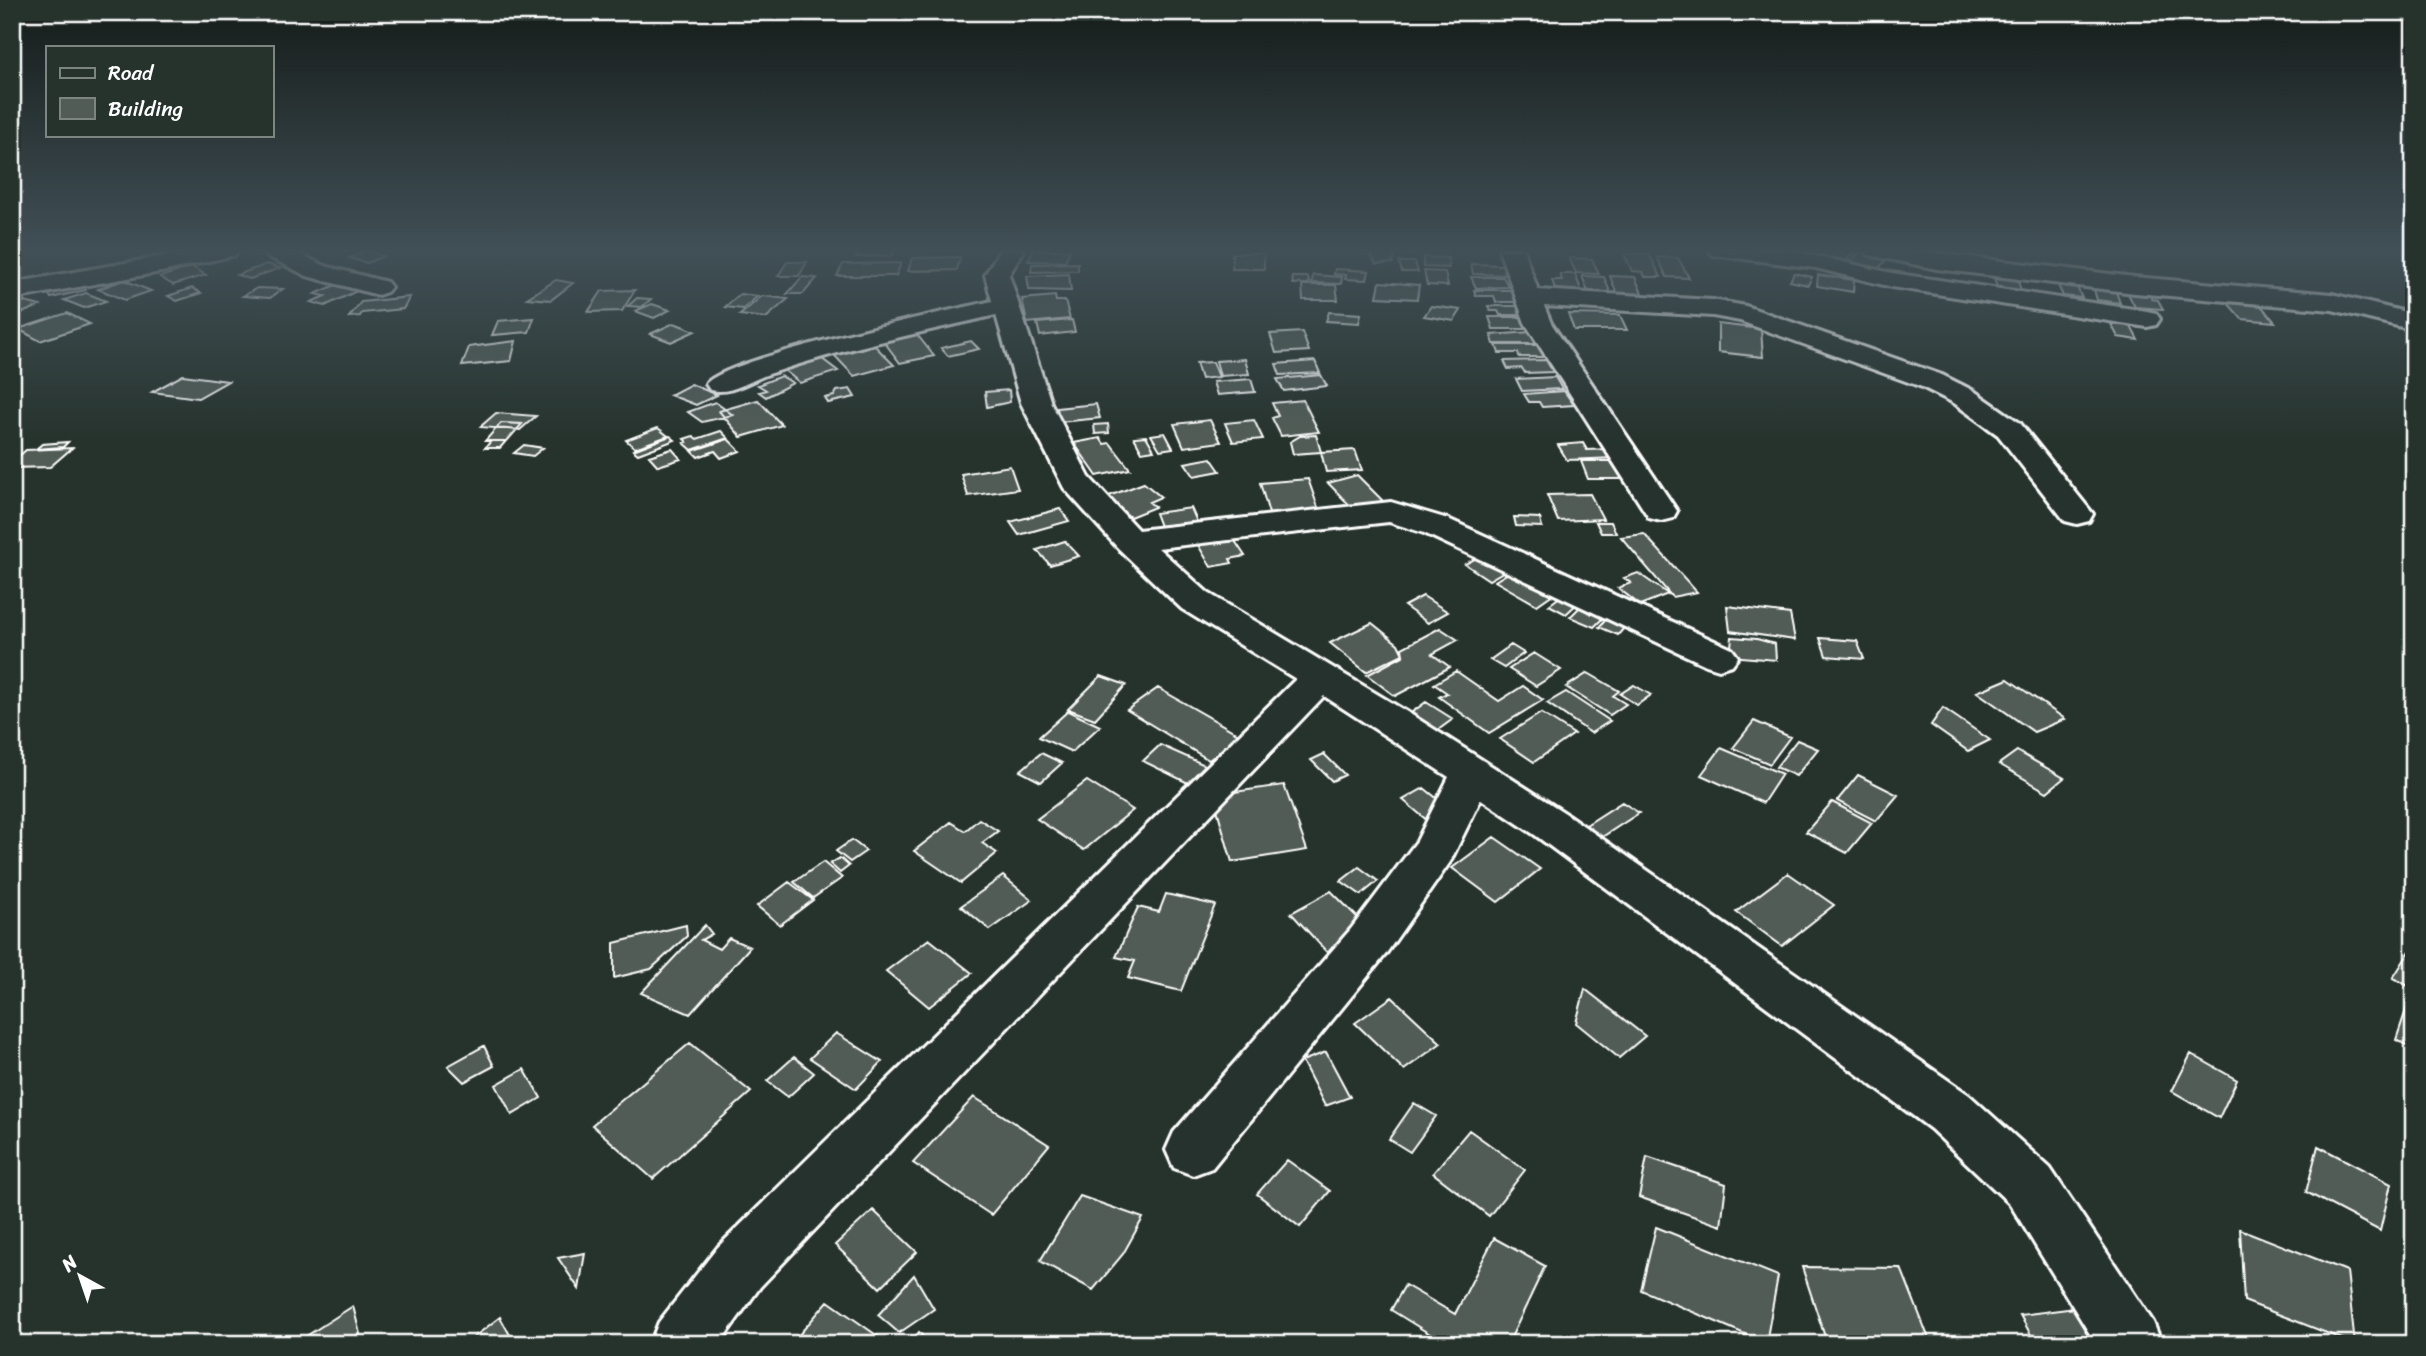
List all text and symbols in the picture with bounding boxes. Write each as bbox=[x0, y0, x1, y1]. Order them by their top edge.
legend bbox=[46, 46, 273, 136]
text: Road bbox=[108, 54, 155, 92]
text: Building bbox=[108, 90, 184, 128]
north arrow bbox=[46, 1240, 116, 1310]
text: N bbox=[53, 1246, 86, 1281]

